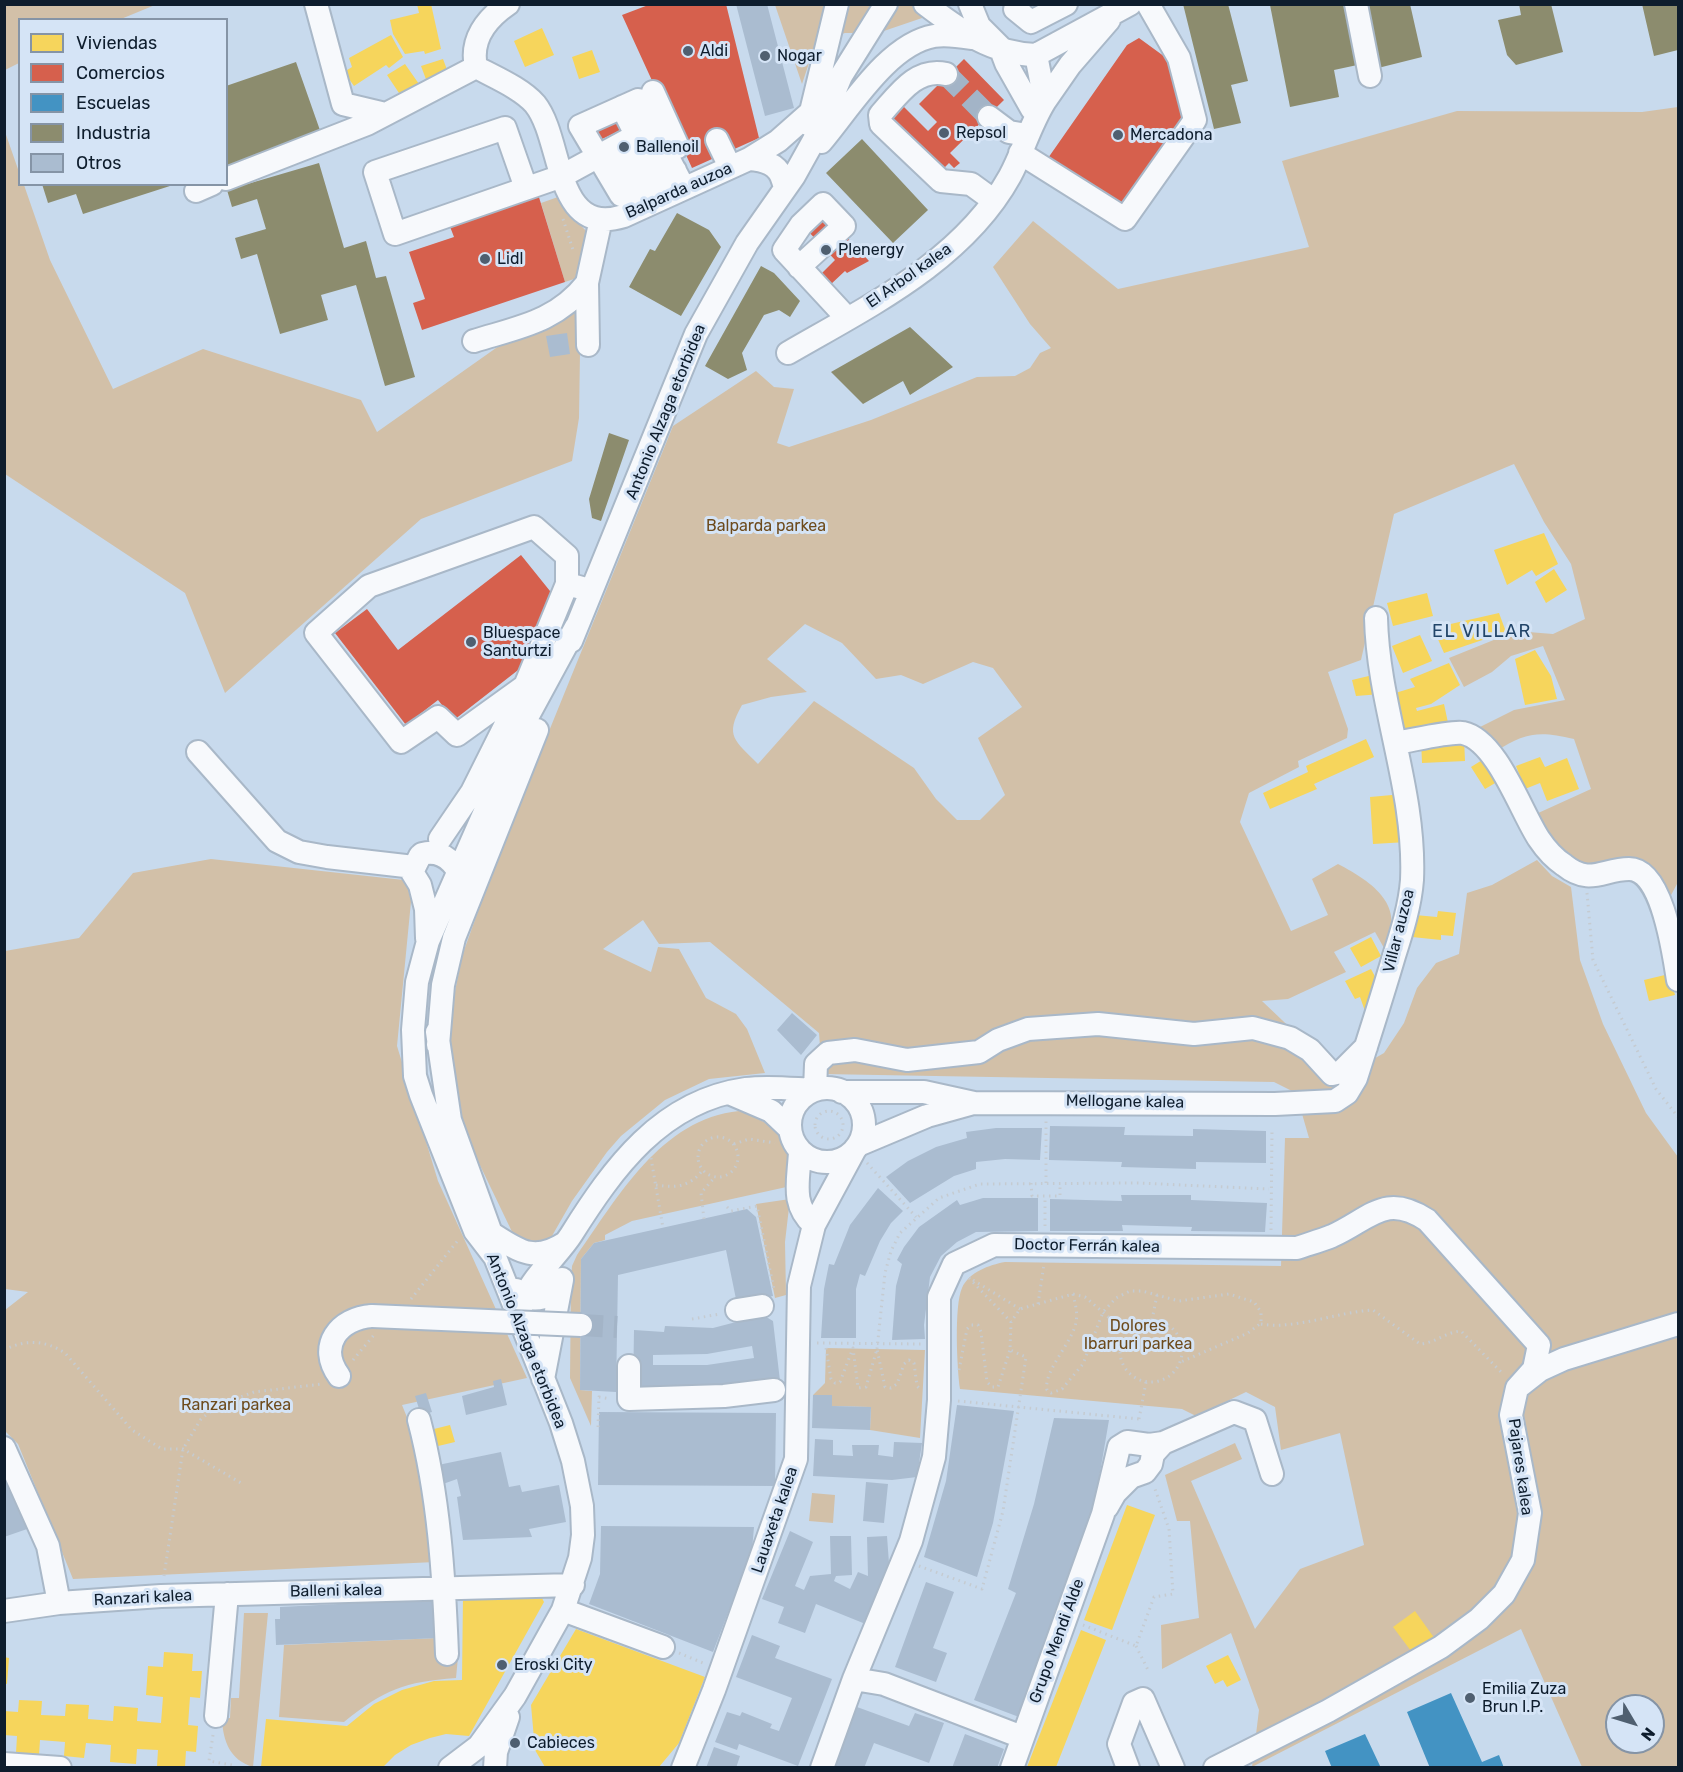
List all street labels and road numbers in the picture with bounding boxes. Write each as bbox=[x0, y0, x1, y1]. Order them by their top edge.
street label: Balparda auzoa bbox=[623, 159, 735, 223]
street label: El Arbol kalea bbox=[863, 240, 955, 312]
street label: Antonio Alzaga etorbidea bbox=[622, 322, 710, 502]
street label: Villar auzoa bbox=[1379, 887, 1419, 975]
street label: Mellogane kalea bbox=[1066, 1091, 1184, 1113]
street label: Doctor Ferrán kalea bbox=[1014, 1235, 1160, 1257]
street label: Antonio Alzaga etorbidea bbox=[482, 1251, 570, 1431]
street label: Pajares kalea bbox=[1504, 1417, 1536, 1517]
street label: Lauaxeta kalea bbox=[748, 1464, 802, 1576]
street label: Grupo Mendi Alde bbox=[1026, 1576, 1088, 1706]
street label: Balleni kalea bbox=[290, 1581, 382, 1601]
street label: Ranzari kalea bbox=[93, 1586, 193, 1610]

